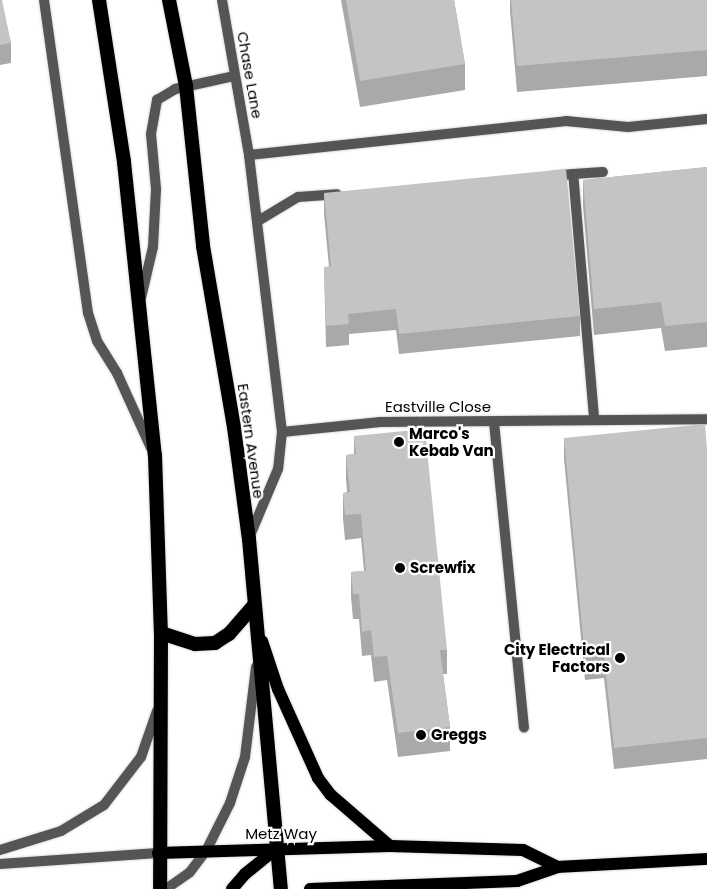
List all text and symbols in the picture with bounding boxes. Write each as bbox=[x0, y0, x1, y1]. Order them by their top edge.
street label: Chase Lane bbox=[233, 30, 267, 120]
street label: Eastern Avenue bbox=[234, 382, 268, 500]
street label: Eastville Close bbox=[385, 398, 491, 416]
place label: Marco's Kebab Van bbox=[409, 424, 494, 459]
marker: Marco's Kebab Van bbox=[393, 436, 405, 448]
place label: Screwfix bbox=[410, 559, 476, 577]
marker: Screwfix bbox=[394, 562, 406, 574]
place label: City Electrical Factors bbox=[504, 640, 610, 675]
marker: City Electrical Factors bbox=[614, 652, 626, 664]
place label: Greggs bbox=[431, 726, 487, 744]
marker: Greggs bbox=[415, 729, 427, 741]
street label: Metz Way bbox=[245, 825, 317, 843]

